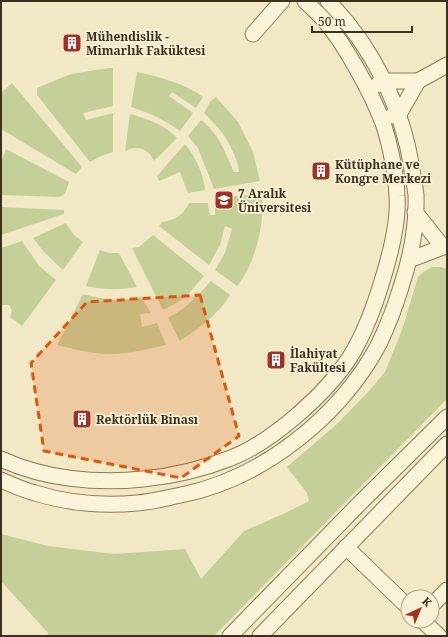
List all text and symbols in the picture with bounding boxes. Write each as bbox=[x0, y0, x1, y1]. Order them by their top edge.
scale bar bbox=[312, 8, 412, 34]
text: 50 m bbox=[318, 13, 346, 30]
place label: Mühendislik - Mimarlık Faküktesi bbox=[86, 28, 206, 59]
building icon: Mühendislik - Mimarlık Faküktesi bbox=[61, 32, 83, 54]
place label: Kütüphane ve Kongre Merkezi bbox=[335, 156, 432, 187]
building icon: Kütüphane ve Kongre Merkezi bbox=[310, 160, 332, 182]
place label: 7 Aralık Üniversitesi bbox=[238, 185, 312, 216]
school or university icon: 7 Aralık Üniversitesi bbox=[213, 189, 235, 211]
place label: İlahiyat Fakültesi bbox=[290, 345, 347, 376]
building icon: İlahiyat Fakültesi bbox=[265, 349, 287, 371]
building icon: Rektörlük Binası bbox=[71, 408, 93, 430]
place label: Rektörlük Binası bbox=[96, 411, 199, 428]
north arrow bbox=[400, 589, 440, 629]
text: K bbox=[419, 593, 436, 610]

